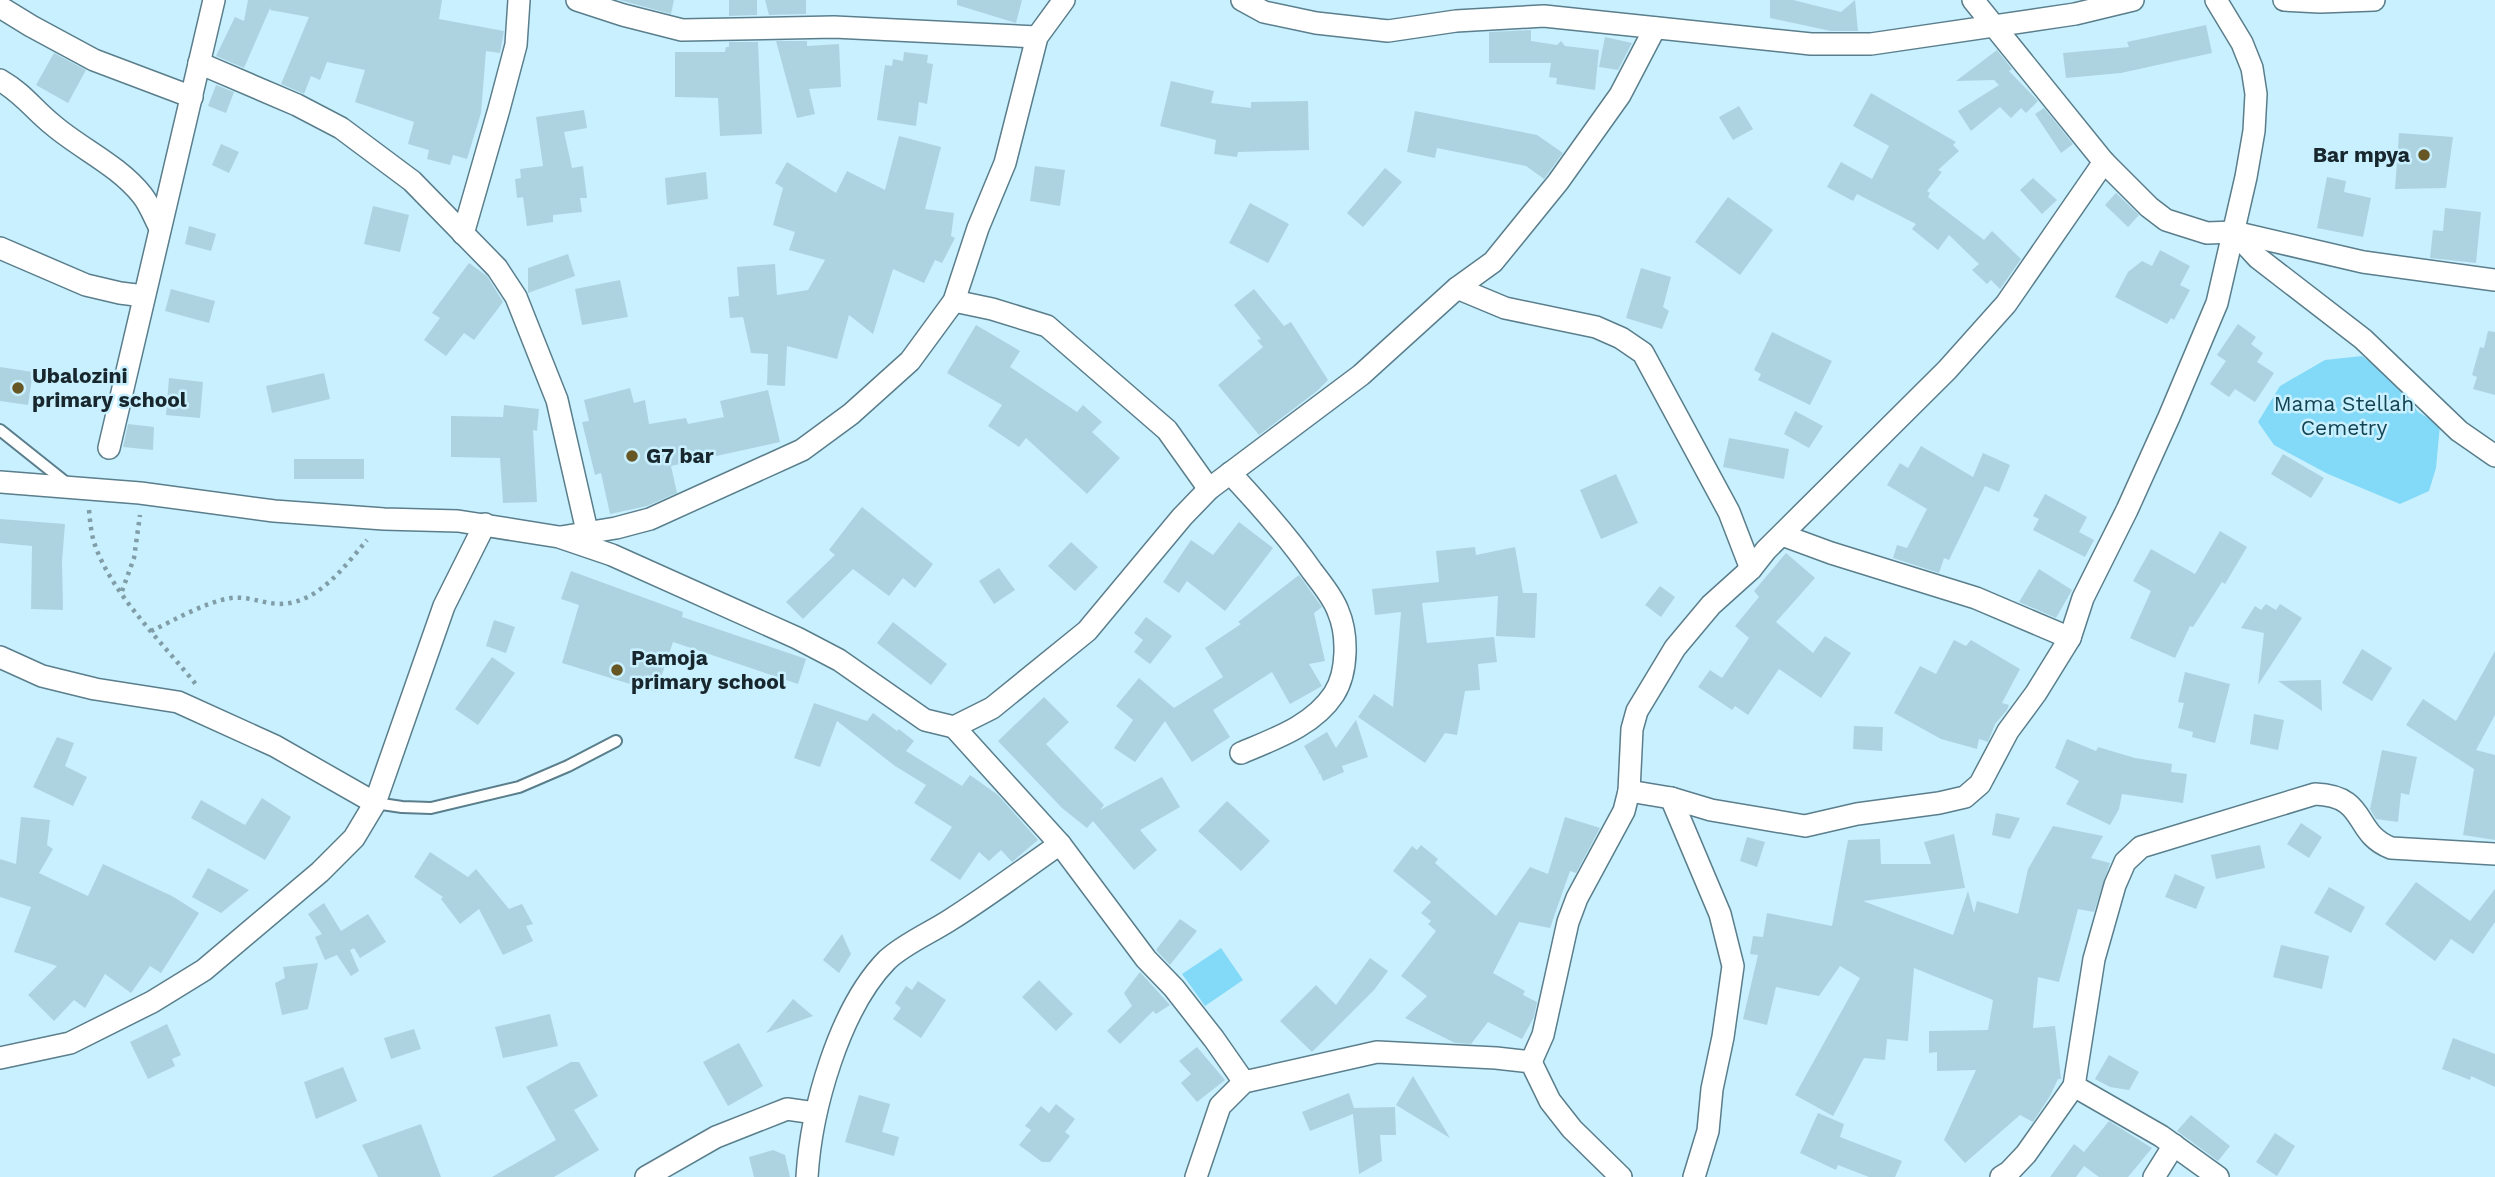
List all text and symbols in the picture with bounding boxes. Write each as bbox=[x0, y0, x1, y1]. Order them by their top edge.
place label: Bar mpya bbox=[2313, 142, 2411, 167]
marker: Bar mpya bbox=[2416, 147, 2432, 163]
place label: Ubalozini primary school bbox=[32, 363, 187, 412]
marker: Ubalozini primary school bbox=[10, 380, 26, 396]
park label: Mama Stellah Cemetry bbox=[2274, 391, 2414, 440]
place label: G7 bar bbox=[646, 443, 714, 468]
marker: G7 bar bbox=[624, 448, 640, 464]
place label: Pamoja primary school bbox=[631, 645, 786, 694]
marker: Pamoja primary school bbox=[609, 662, 625, 678]

